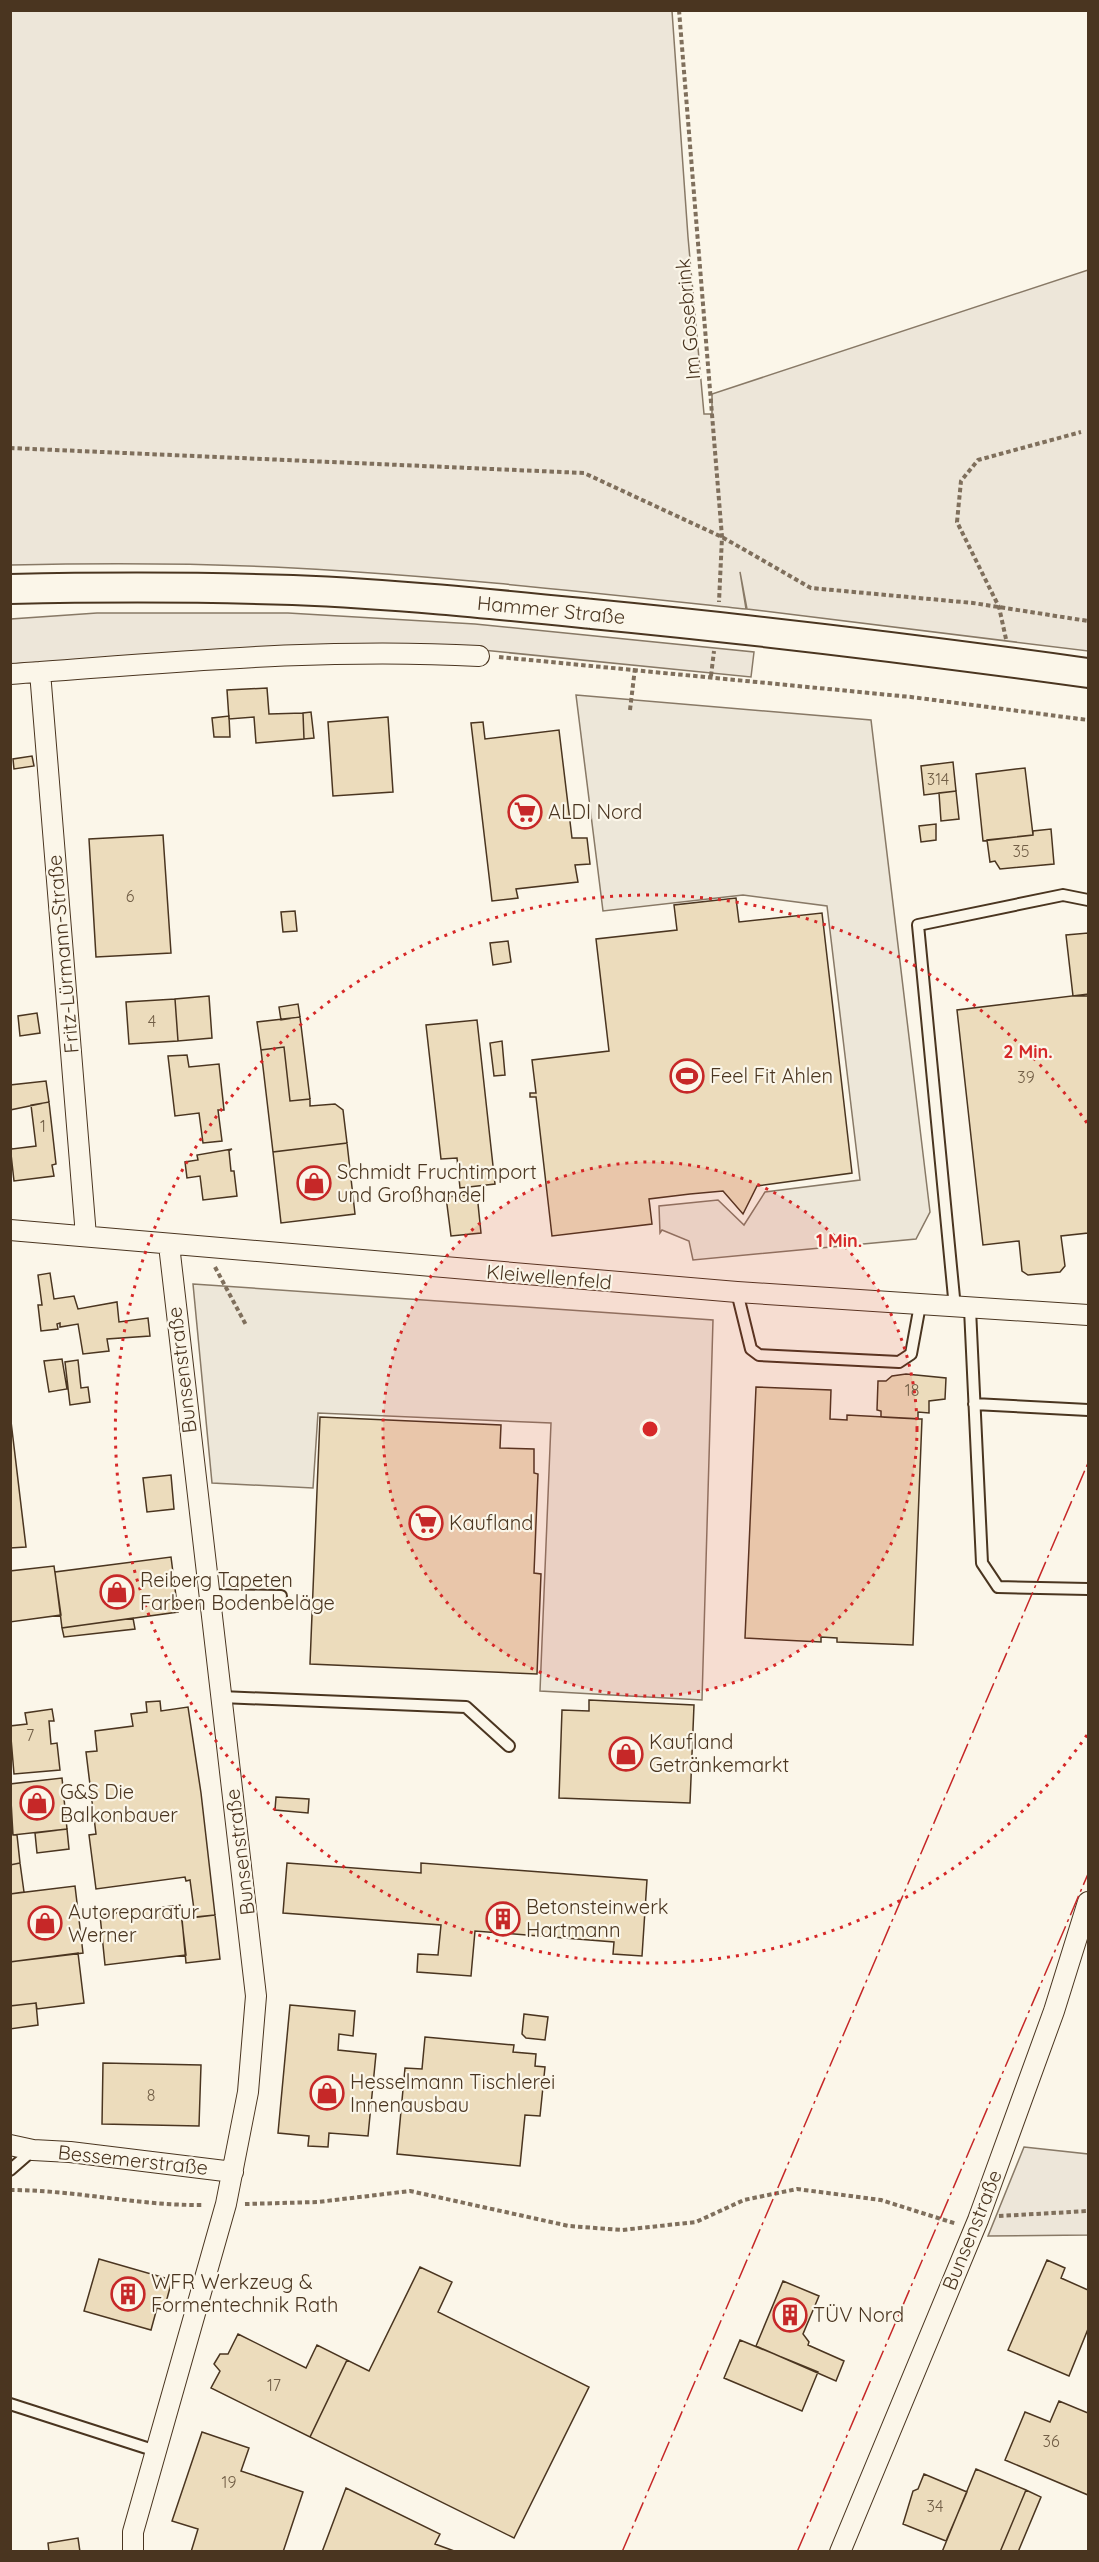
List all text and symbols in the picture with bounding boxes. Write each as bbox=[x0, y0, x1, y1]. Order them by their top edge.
street label: Im Gosebrink bbox=[670, 257, 705, 381]
street label: Hammer Straße bbox=[476, 590, 626, 629]
house number: 314 bbox=[927, 769, 949, 789]
supermarket icon: ALDI Nord bbox=[507, 794, 543, 830]
place label: ALDI Nord bbox=[548, 799, 642, 824]
house number: 35 bbox=[1012, 841, 1030, 861]
street label: Fritz-Lürmann-Straße bbox=[41, 854, 84, 1054]
house number: 6 bbox=[126, 886, 135, 906]
house number: 4 bbox=[148, 1011, 156, 1031]
text: 2 Min. bbox=[1003, 1040, 1053, 1063]
sports icon: Feel Fit Ahlen bbox=[669, 1058, 705, 1094]
place label: Feel Fit Ahlen bbox=[710, 1063, 833, 1088]
house number: 39 bbox=[1017, 1067, 1035, 1087]
house number: 1 bbox=[40, 1116, 46, 1136]
place label: Schmidt Fruchtimport und Großhandel bbox=[337, 1159, 537, 1207]
shop icon: Schmidt Fruchtimport und Großhandel bbox=[296, 1165, 332, 1201]
text: 1 Min. bbox=[816, 1229, 862, 1252]
street label: Kleiwellenfeld bbox=[485, 1259, 613, 1294]
street label: Bunsenstraße bbox=[161, 1305, 202, 1435]
house number: 18 bbox=[905, 1380, 919, 1400]
centre of rings bbox=[640, 1419, 660, 1439]
supermarket icon: Kaufland bbox=[408, 1505, 444, 1541]
place label: Kaufland bbox=[449, 1510, 533, 1535]
place label: Reiberg Tapeten Farben Bodenbeläge bbox=[140, 1567, 335, 1615]
shop icon: Reiberg Tapeten Farben Bodenbeläge bbox=[99, 1574, 135, 1610]
house number: 7 bbox=[26, 1725, 34, 1745]
place label: Kaufland Getränkemarkt bbox=[649, 1729, 789, 1777]
shop icon: Kaufland Getränkemarkt bbox=[608, 1736, 644, 1772]
place label: G&S Die Balkonbauer bbox=[60, 1779, 178, 1827]
shop icon: G&S Die Balkonbauer bbox=[19, 1785, 55, 1821]
street label: Bunsenstraße bbox=[219, 1787, 260, 1917]
place label: Betonsteinwerk Hartmann bbox=[526, 1894, 669, 1942]
place label: Autoreparatur Werner bbox=[68, 1899, 199, 1947]
building icon: Betonsteinwerk Hartmann bbox=[485, 1901, 521, 1937]
shop icon: Autoreparatur Werner bbox=[27, 1905, 63, 1941]
place label: Hesselmann Tischlerei Innenausbau bbox=[350, 2069, 555, 2117]
shop icon: Hesselmann Tischlerei Innenausbau bbox=[309, 2075, 345, 2111]
house number: 8 bbox=[147, 2085, 155, 2105]
street label: Bessemerstraße bbox=[57, 2139, 209, 2180]
street label: Bunsenstraße bbox=[936, 2166, 1007, 2294]
place label: WFR Werkzeug & Formentechnik Rath bbox=[151, 2269, 338, 2317]
building icon: WFR Werkzeug & Formentechnik Rath bbox=[110, 2276, 146, 2312]
building icon: TÜV Nord bbox=[772, 2297, 808, 2333]
place label: TÜV Nord bbox=[813, 2302, 904, 2327]
house number: 17 bbox=[267, 2375, 281, 2395]
house number: 36 bbox=[1043, 2431, 1060, 2451]
house number: 19 bbox=[222, 2472, 236, 2492]
house number: 34 bbox=[927, 2496, 943, 2516]

